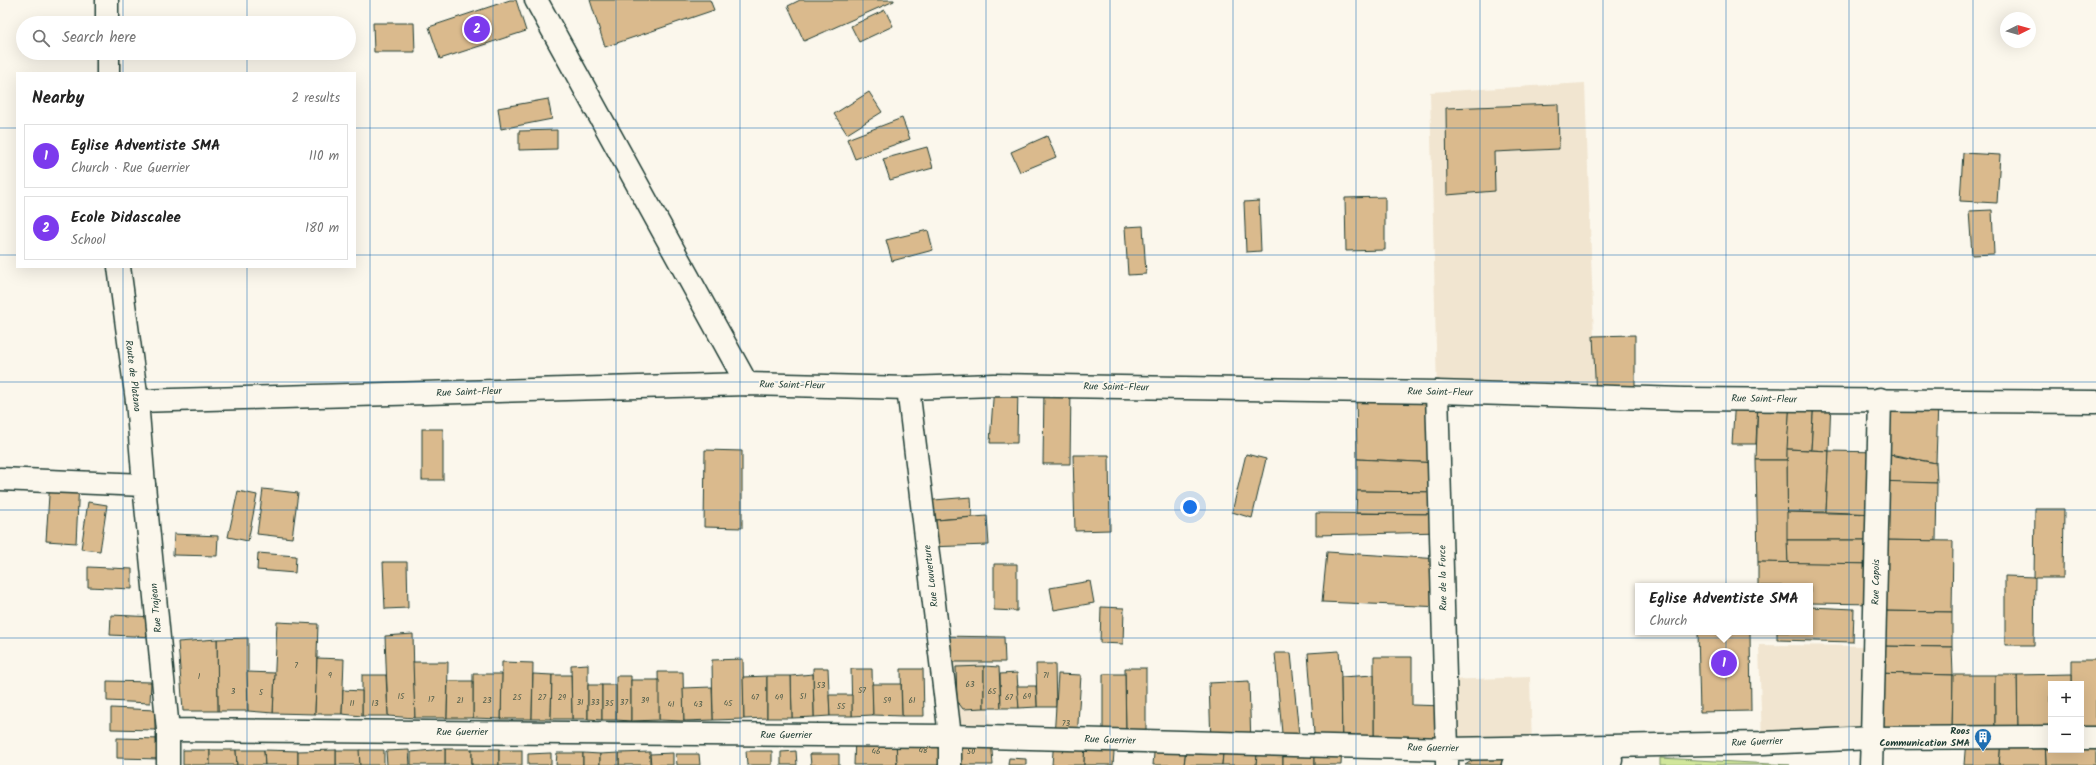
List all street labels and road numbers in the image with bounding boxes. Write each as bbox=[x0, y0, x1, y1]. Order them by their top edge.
street label: Route de Platana bbox=[121, 339, 145, 413]
street label: Rue Saint-Fleur bbox=[759, 376, 826, 394]
street label: Rue Saint-Fleur bbox=[1083, 378, 1150, 396]
street label: Rue Saint-Fleur bbox=[436, 383, 503, 401]
street label: Rue Saint-Fleur bbox=[1407, 383, 1474, 401]
street label: Rue Saint-Fleur bbox=[1731, 390, 1798, 408]
street label: Rue Louverture bbox=[919, 544, 943, 608]
street label: Rue de la Force bbox=[1434, 544, 1452, 611]
street label: Rue Capois bbox=[1868, 558, 1884, 605]
street label: Rue Trajean bbox=[146, 583, 166, 633]
street label: Rue Guerrier bbox=[436, 724, 488, 740]
street label: Rue Guerrier bbox=[760, 727, 812, 743]
street label: Rue Guerrier bbox=[1084, 731, 1137, 749]
street label: Rue Guerrier bbox=[1731, 733, 1784, 751]
street label: Rue Guerrier bbox=[1407, 740, 1460, 756]

